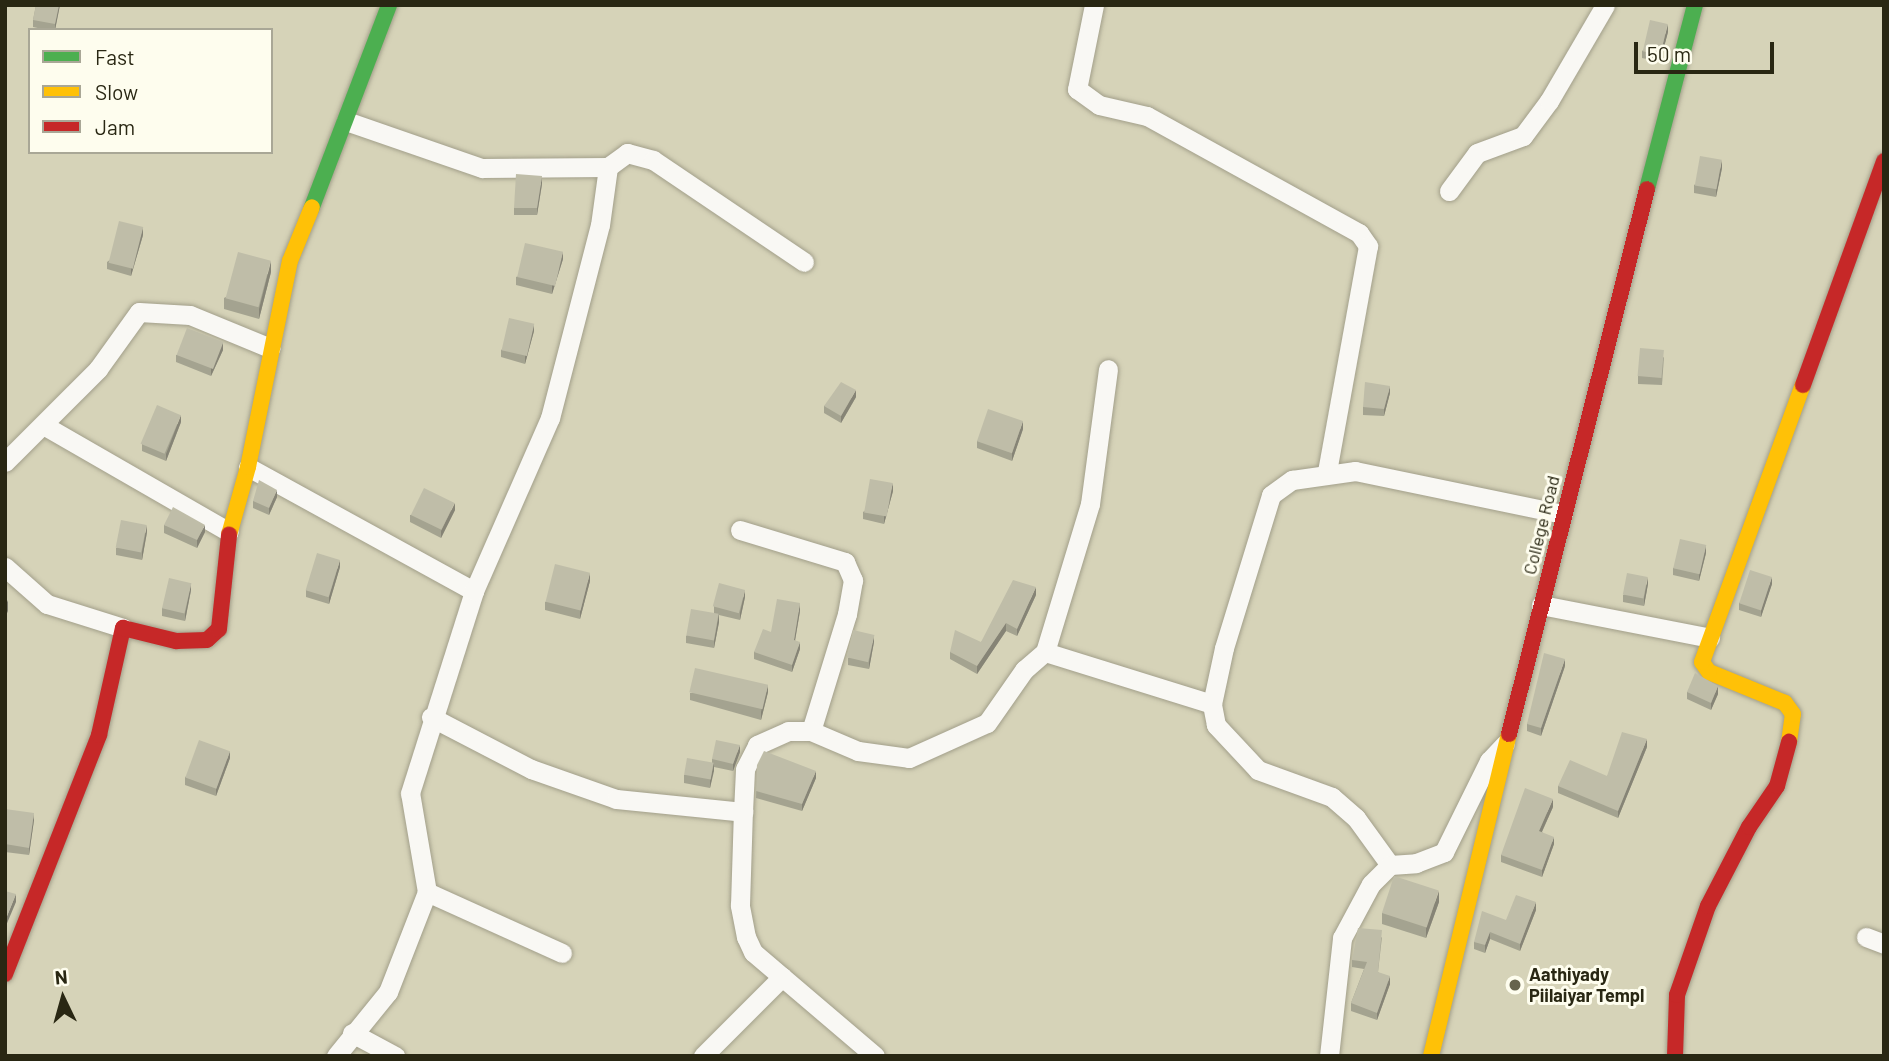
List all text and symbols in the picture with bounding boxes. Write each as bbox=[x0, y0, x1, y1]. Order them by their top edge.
legend bbox=[28, 28, 273, 154]
scale bar bbox=[1637, 28, 1777, 72]
text: 50 m bbox=[1647, 41, 1691, 66]
text: Fast bbox=[95, 44, 135, 69]
text: Slow bbox=[95, 79, 138, 104]
text: Jam bbox=[95, 114, 135, 139]
street label: College Road bbox=[1518, 473, 1564, 577]
north arrow bbox=[28, 963, 98, 1033]
place label: Aathiyady Piilaiyar Templ bbox=[1529, 964, 1644, 1006]
text: N bbox=[54, 965, 68, 989]
marker: Aathiyady Piilaiyar Templ bbox=[1507, 977, 1523, 993]

